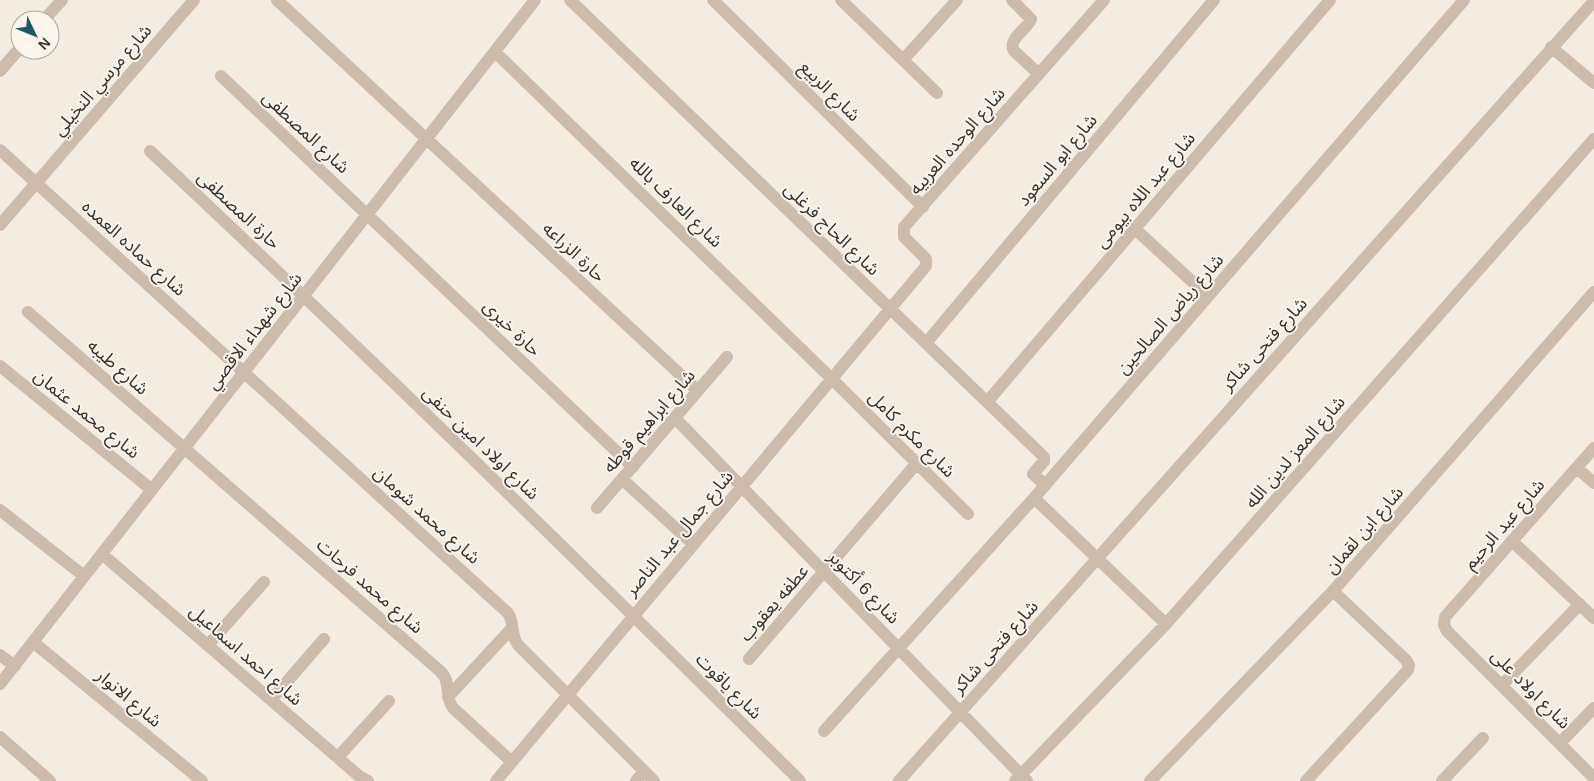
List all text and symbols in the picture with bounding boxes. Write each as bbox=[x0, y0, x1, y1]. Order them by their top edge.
north arrow bbox=[10, 10, 60, 60]
street label: شارع مرسي النخيلي bbox=[48, 20, 159, 142]
text: N bbox=[35, 35, 54, 53]
street label: شارع الربيع bbox=[793, 57, 864, 128]
street label: شارع الوحده العربيه bbox=[905, 83, 1012, 201]
street label: شارع المصطفى bbox=[256, 87, 354, 180]
street label: شارع ابو السعود bbox=[1013, 110, 1104, 212]
street label: شارع عبد اللاه بيومى bbox=[1091, 128, 1202, 254]
street label: شارع العارف بالله bbox=[623, 153, 727, 254]
street label: حارة المصطفى bbox=[193, 167, 284, 254]
street label: شارع الحاج فرغلى bbox=[777, 178, 884, 282]
street label: شارع حماده العمده bbox=[75, 196, 190, 303]
street label: حارة الزراعه bbox=[538, 218, 609, 287]
street label: شارع رياض الصالحين bbox=[1112, 250, 1231, 381]
street label: شارع شهداء الاقصي bbox=[202, 269, 309, 396]
street label: شارع فتحى شاكر bbox=[1216, 293, 1314, 398]
street label: حارة خيرى bbox=[478, 296, 545, 361]
street label: شارع طيبه bbox=[81, 335, 152, 402]
street label: شارع محمد عثمان bbox=[28, 365, 144, 466]
street label: شارع ابراهيم قوطه bbox=[599, 365, 702, 479]
street label: شارع اولاد امين حنفى bbox=[416, 382, 543, 507]
street label: شارع مكرم كامل bbox=[862, 387, 959, 484]
street label: شارع المعز لدين الله bbox=[1241, 392, 1352, 515]
street label: شارع محمد شومان bbox=[367, 462, 484, 571]
street label: شارع جمال عبد الناصر bbox=[620, 466, 740, 603]
street label: شارع عبد الرحيم bbox=[1459, 475, 1552, 576]
street label: شارع ابن لقمان bbox=[1321, 482, 1410, 580]
street label: شارع محمد فرحات bbox=[310, 534, 427, 641]
street label: شارع 6 أكتوبر bbox=[821, 545, 905, 631]
street label: عطفه يعقوب bbox=[735, 561, 813, 646]
street label: شارع فتحى شاكر bbox=[947, 596, 1045, 701]
street label: شارع احمد اسماعيل bbox=[183, 601, 306, 712]
street label: شارع اولاد على bbox=[1484, 645, 1575, 736]
street label: شارع ياقوت bbox=[689, 649, 766, 726]
street label: شارع الانوار bbox=[89, 664, 166, 734]

